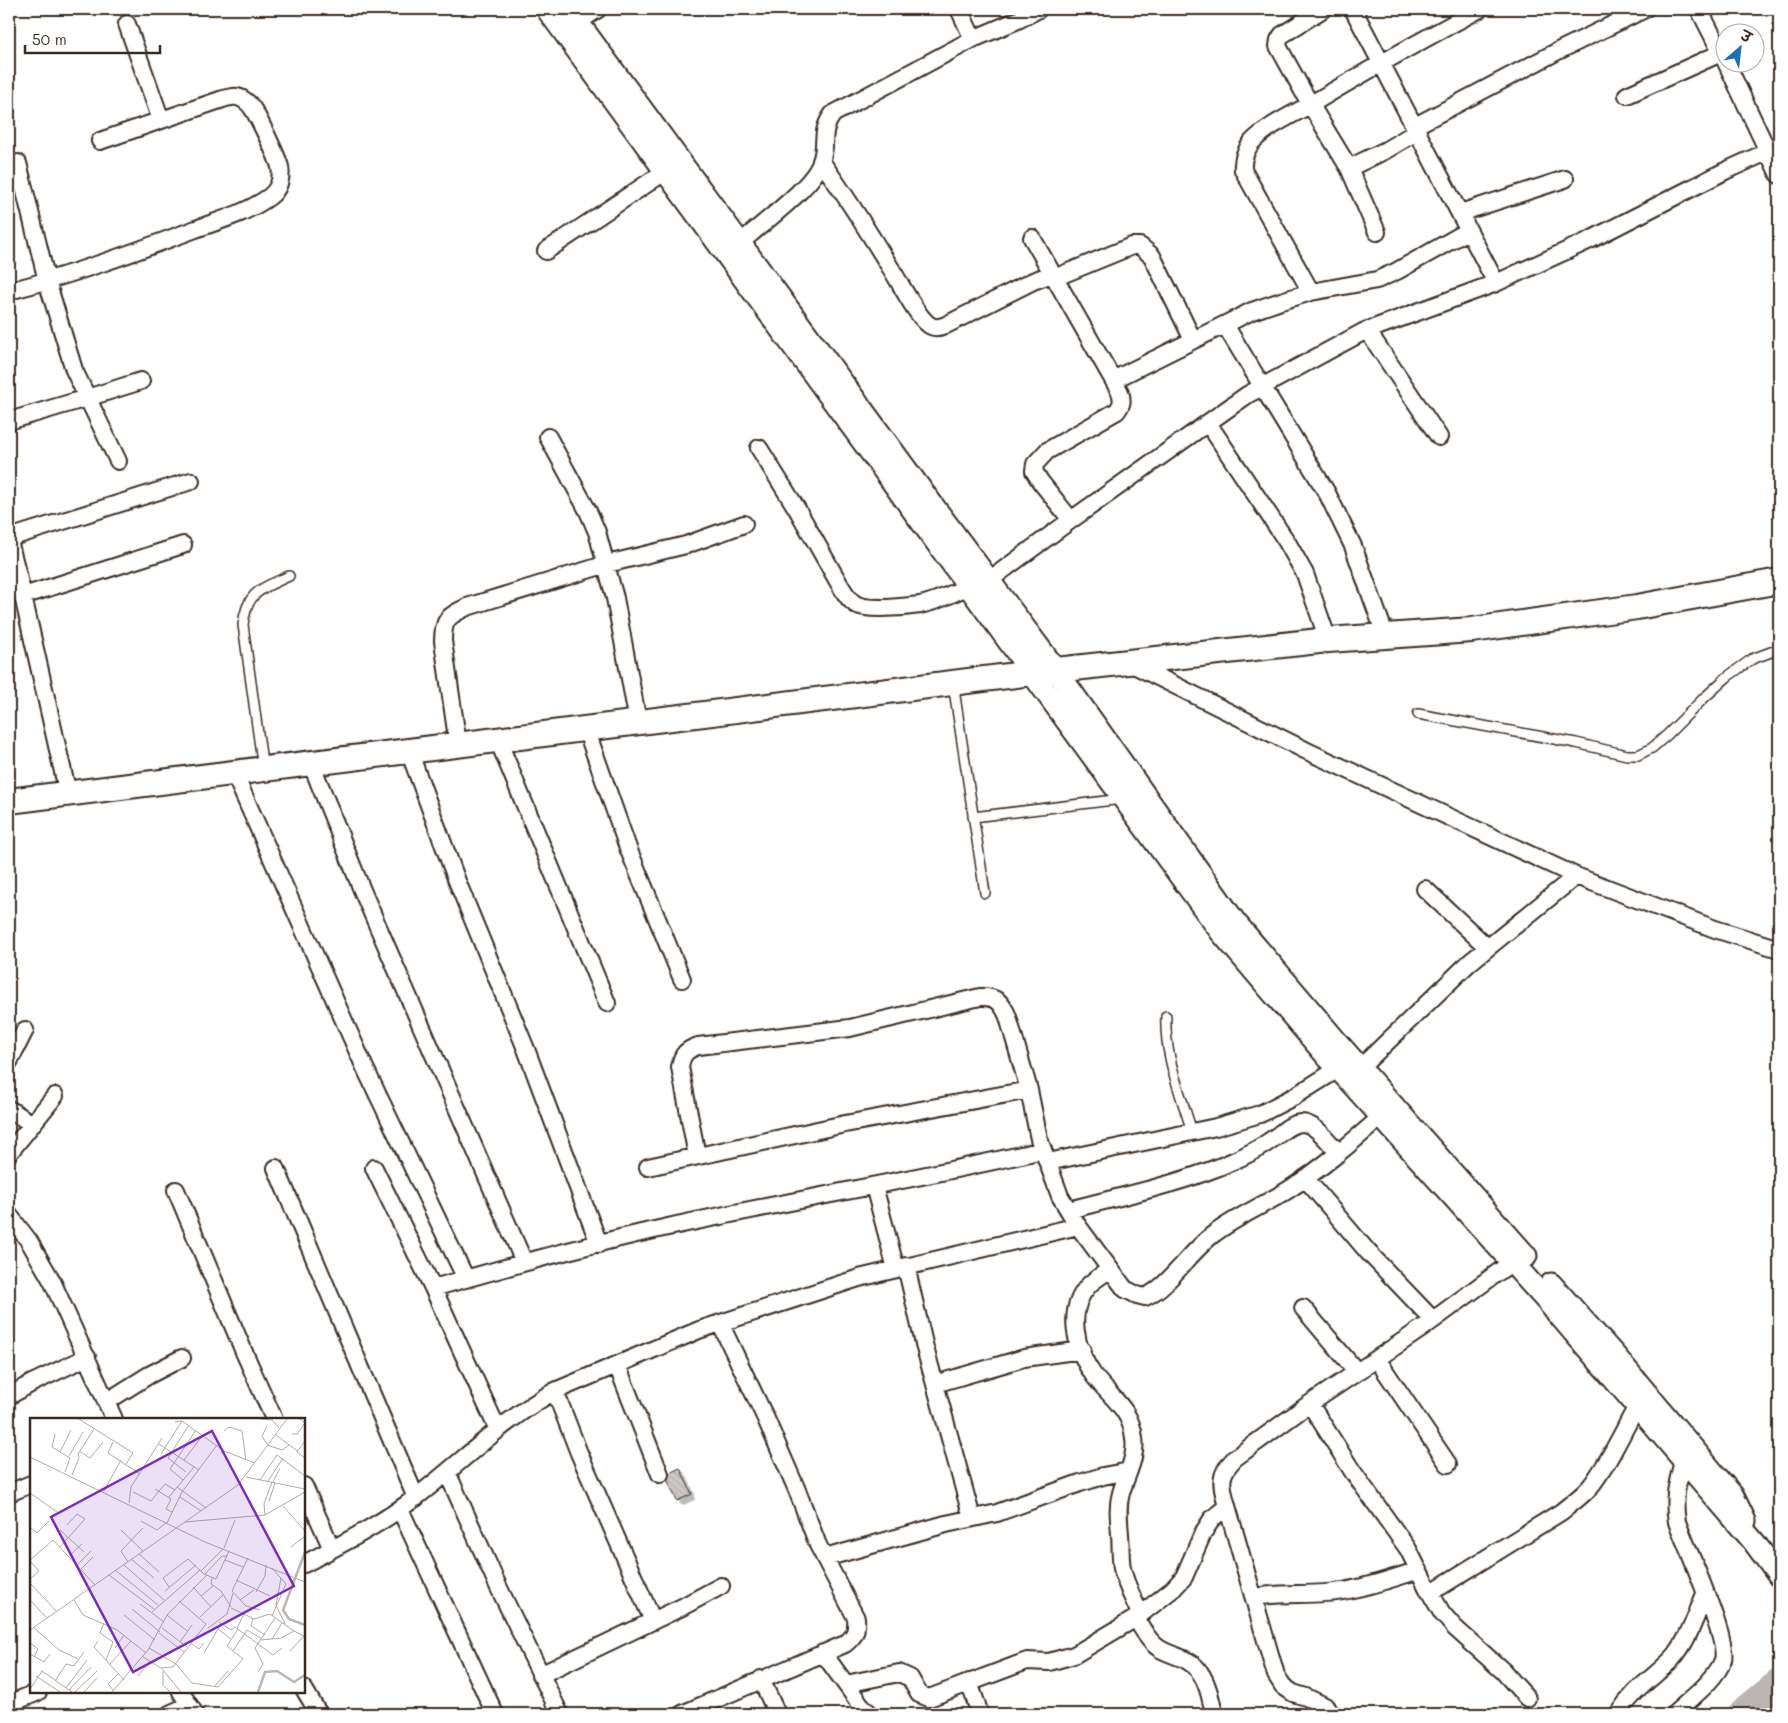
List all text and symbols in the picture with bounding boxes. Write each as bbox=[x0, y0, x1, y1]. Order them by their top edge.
scale bar bbox=[25, 22, 160, 54]
north arrow bbox=[1716, 22, 1766, 72]
text: उ bbox=[1736, 25, 1756, 47]
text: 50 m bbox=[32, 29, 67, 49]
inset map bbox=[30, 1418, 305, 1693]

